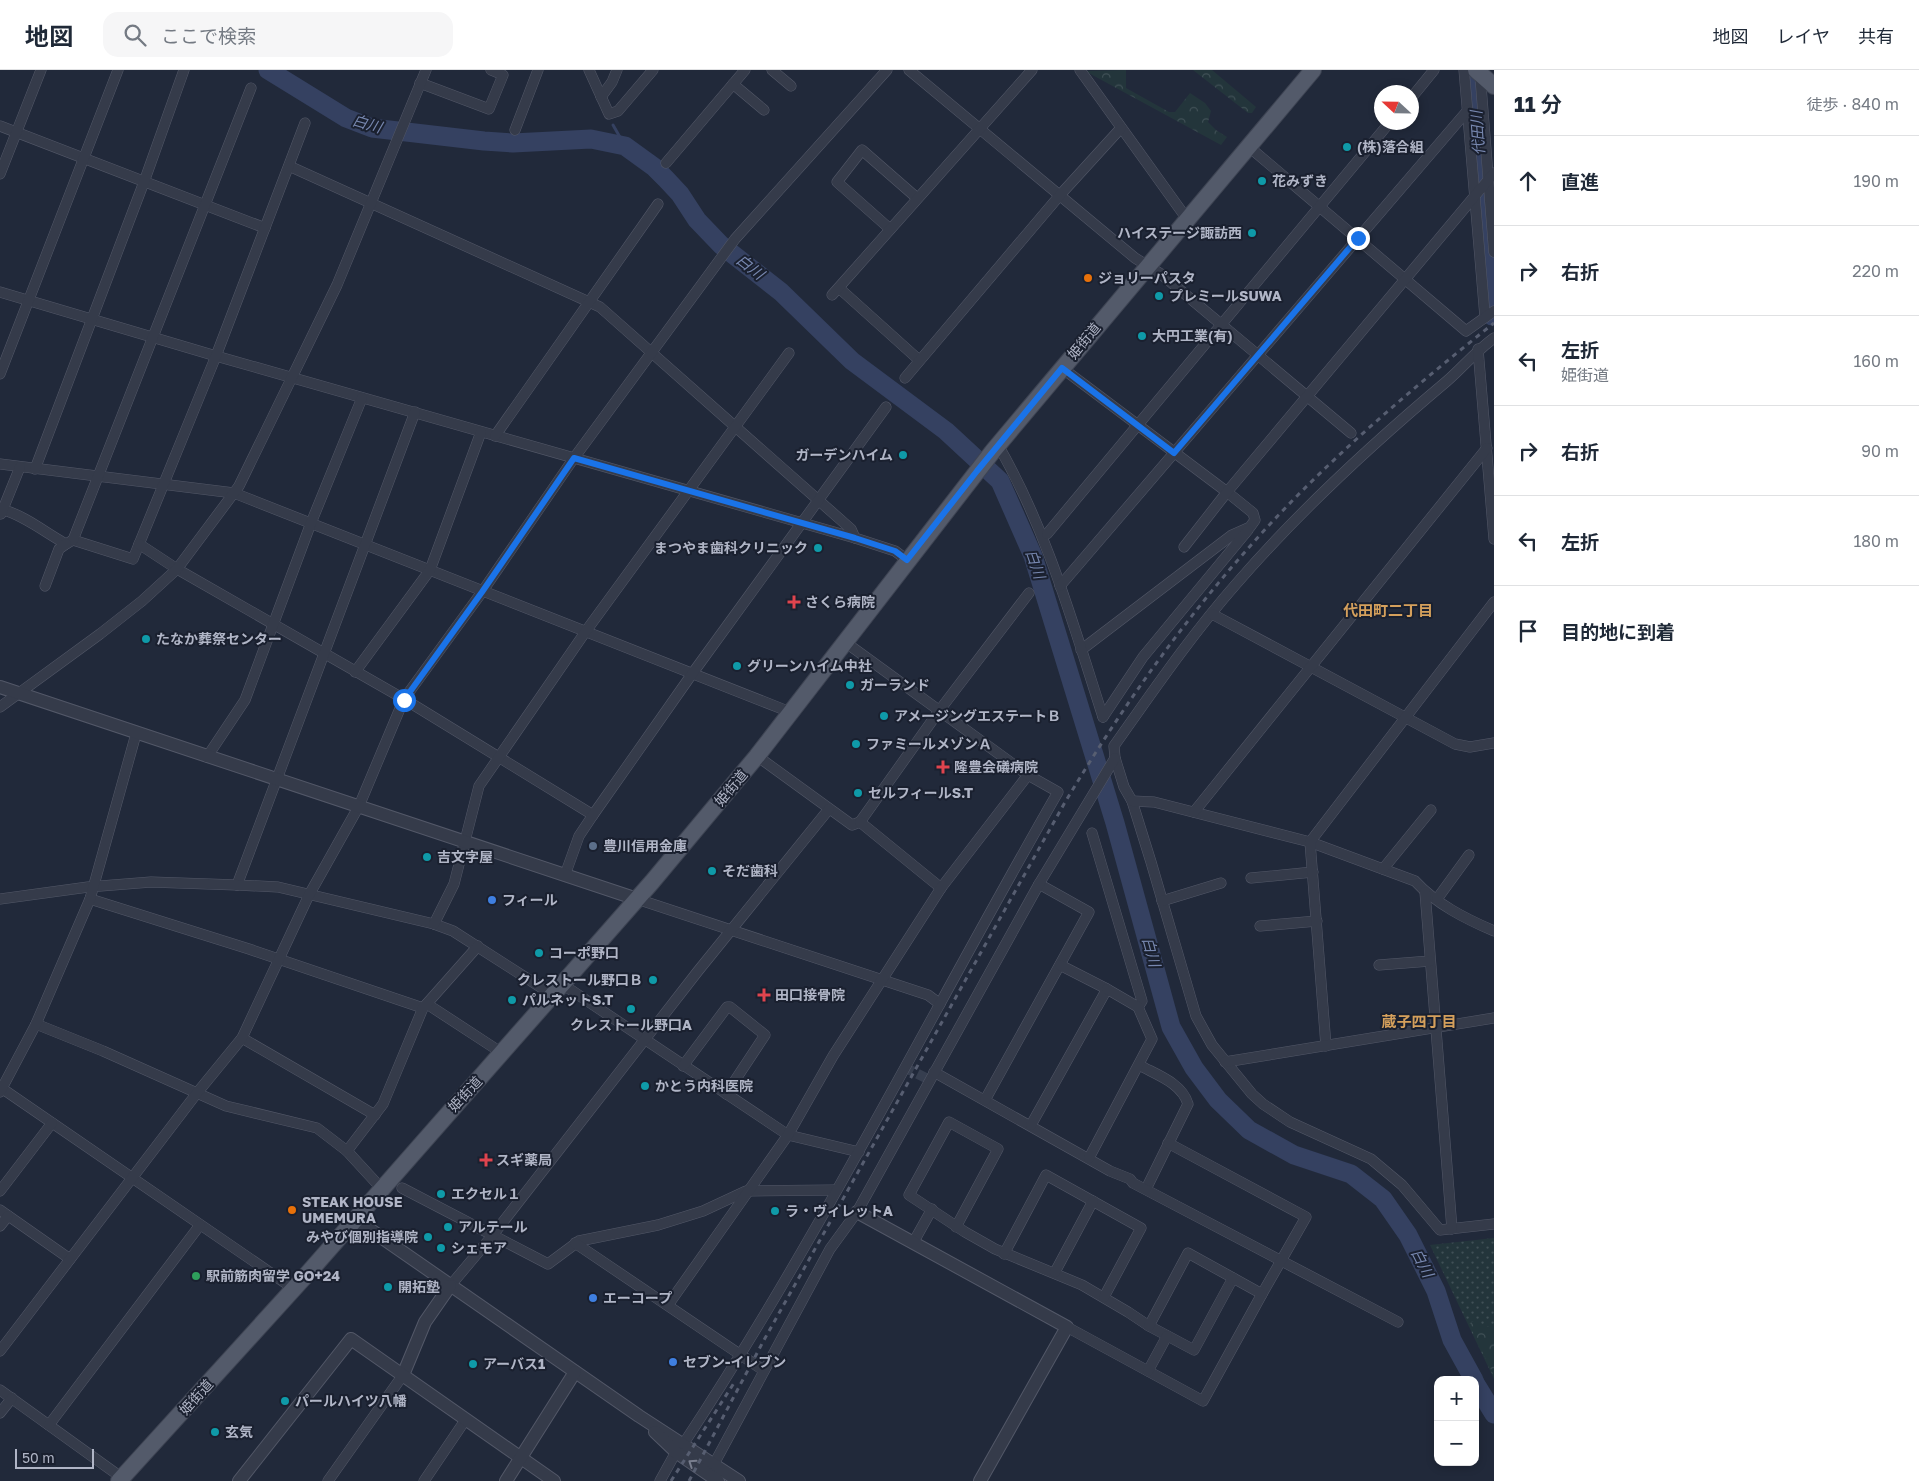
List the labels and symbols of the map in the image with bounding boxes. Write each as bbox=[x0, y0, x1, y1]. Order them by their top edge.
north arrow bbox=[1374, 85, 1419, 130]
water label: 代田川 bbox=[1466, 108, 1488, 156]
water label: 白川 bbox=[350, 110, 386, 136]
place label: (株)落合組 bbox=[1357, 138, 1424, 155]
marker: (株)落合組 bbox=[1341, 141, 1353, 153]
place label: 花みずき bbox=[1272, 172, 1328, 189]
marker: 花みずき bbox=[1256, 175, 1268, 187]
place label: ハイステージ諏訪西 bbox=[1117, 224, 1242, 241]
marker: ハイステージ諏訪西 bbox=[1246, 227, 1258, 239]
route end bbox=[1347, 227, 1370, 250]
water label: 白川 bbox=[733, 250, 770, 284]
place label: ジョリーパスタ bbox=[1098, 269, 1196, 286]
marker: ジョリーパスタ bbox=[1082, 272, 1094, 284]
place label: プレミールSUWA bbox=[1169, 287, 1282, 304]
marker: プレミールSUWA bbox=[1153, 290, 1165, 302]
street label: 姫街道 bbox=[1064, 319, 1104, 362]
place label: 大円工業(有) bbox=[1152, 327, 1233, 344]
marker: 大円工業(有) bbox=[1136, 330, 1148, 342]
place label: ガーデンハイム bbox=[796, 446, 893, 463]
marker: ガーデンハイム bbox=[897, 449, 909, 461]
place label: まつやま歯科クリニック bbox=[654, 539, 808, 556]
marker: まつやま歯科クリニック bbox=[812, 542, 824, 554]
water label: 白川 bbox=[1023, 547, 1050, 583]
place label: さくら病院 bbox=[805, 593, 875, 610]
marker: さくら病院 bbox=[787, 595, 801, 609]
district label: 代田町二丁目 bbox=[1343, 601, 1433, 619]
place label: たなか葬祭センター bbox=[156, 630, 282, 647]
marker: たなか葬祭センター bbox=[140, 633, 152, 645]
place label: グリーンハイム中社 bbox=[747, 657, 872, 674]
marker: グリーンハイム中社 bbox=[731, 660, 743, 672]
place label: ガーランド bbox=[860, 676, 930, 693]
marker: ガーランド bbox=[844, 679, 856, 691]
route start bbox=[393, 689, 416, 712]
place label: アメージングエステートＢ bbox=[894, 707, 1061, 724]
marker: アメージングエステートＢ bbox=[878, 710, 890, 722]
place label: ファミールメゾンＡ bbox=[866, 735, 992, 752]
marker: ファミールメゾンＡ bbox=[850, 738, 862, 750]
place label: 隆豊会礒病院 bbox=[954, 758, 1038, 775]
marker: 隆豊会礒病院 bbox=[936, 760, 950, 774]
street label: 姫街道 bbox=[711, 766, 751, 809]
place label: セルフィールS.T bbox=[868, 784, 973, 801]
marker: セルフィールS.T bbox=[852, 787, 864, 799]
place label: 豊川信用金庫 bbox=[603, 837, 687, 854]
marker: 豊川信用金庫 bbox=[587, 840, 599, 852]
place label: 吉文字屋 bbox=[437, 848, 493, 865]
marker: 吉文字屋 bbox=[421, 851, 433, 863]
place label: そだ歯科 bbox=[722, 862, 778, 879]
marker: そだ歯科 bbox=[706, 865, 718, 877]
place label: フィール bbox=[502, 891, 558, 908]
marker: フィール bbox=[486, 894, 498, 906]
water label: 白川 bbox=[1139, 935, 1165, 970]
place label: コーポ野口 bbox=[549, 944, 619, 961]
marker: コーポ野口 bbox=[533, 947, 545, 959]
place label: クレストール野口Ｂ bbox=[517, 971, 643, 988]
marker: クレストール野口Ｂ bbox=[647, 974, 659, 986]
place label: 田口接骨院 bbox=[775, 986, 845, 1003]
marker: 田口接骨院 bbox=[757, 988, 771, 1002]
place label: パルネットS.T bbox=[522, 991, 613, 1008]
marker: パルネットS.T bbox=[506, 994, 518, 1006]
marker: クレストール野口A bbox=[625, 1003, 637, 1015]
district label: 蔵子四丁目 bbox=[1381, 1012, 1457, 1030]
place label: クレストール野口A bbox=[570, 1016, 692, 1033]
street label: 姫街道 bbox=[444, 1073, 485, 1115]
place label: かとう内科医院 bbox=[655, 1077, 753, 1094]
marker: かとう内科医院 bbox=[639, 1080, 651, 1092]
place label: スギ薬局 bbox=[496, 1151, 552, 1168]
marker: スギ薬局 bbox=[480, 1154, 492, 1166]
place label: エクセル１ bbox=[451, 1185, 521, 1202]
marker: エクセル１ bbox=[435, 1188, 447, 1200]
place label: STEAK HOUSE UMEMURA bbox=[302, 1193, 403, 1226]
place label: ラ・ヴィレットA bbox=[785, 1202, 893, 1219]
marker: STEAK HOUSE UMEMURA bbox=[286, 1204, 298, 1216]
marker: ラ・ヴィレットA bbox=[769, 1205, 781, 1217]
place label: アルテール bbox=[458, 1218, 528, 1235]
marker: アルテール bbox=[442, 1221, 454, 1233]
place label: みやび個別指導院 bbox=[306, 1228, 418, 1245]
marker: みやび個別指導院 bbox=[422, 1231, 434, 1243]
place label: シェモア bbox=[451, 1239, 507, 1256]
marker: シェモア bbox=[435, 1242, 447, 1254]
water label: 白川 bbox=[1408, 1245, 1439, 1282]
place label: 駅前筋肉留学 GO+24 bbox=[206, 1267, 340, 1284]
marker: 駅前筋肉留学 GO+24 bbox=[190, 1270, 202, 1282]
place label: 開拓塾 bbox=[398, 1278, 440, 1295]
marker: 開拓塾 bbox=[382, 1281, 394, 1293]
place label: エーコープ bbox=[603, 1289, 672, 1306]
marker: エーコープ bbox=[587, 1292, 599, 1304]
place label: セブン-イレブン bbox=[683, 1353, 786, 1370]
place label: アーバス1 bbox=[483, 1355, 545, 1372]
marker: セブン-イレブン bbox=[667, 1356, 679, 1368]
marker: アーバス1 bbox=[467, 1358, 479, 1370]
street label: 姫街道 bbox=[175, 1375, 216, 1418]
place label: パールハイツ八幡 bbox=[295, 1392, 407, 1409]
marker: パールハイツ八幡 bbox=[279, 1395, 291, 1407]
place label: 玄気 bbox=[225, 1423, 253, 1440]
marker: 玄気 bbox=[209, 1426, 221, 1438]
scale bar bbox=[15, 1446, 94, 1469]
one-way arrow bbox=[689, 1460, 698, 1469]

